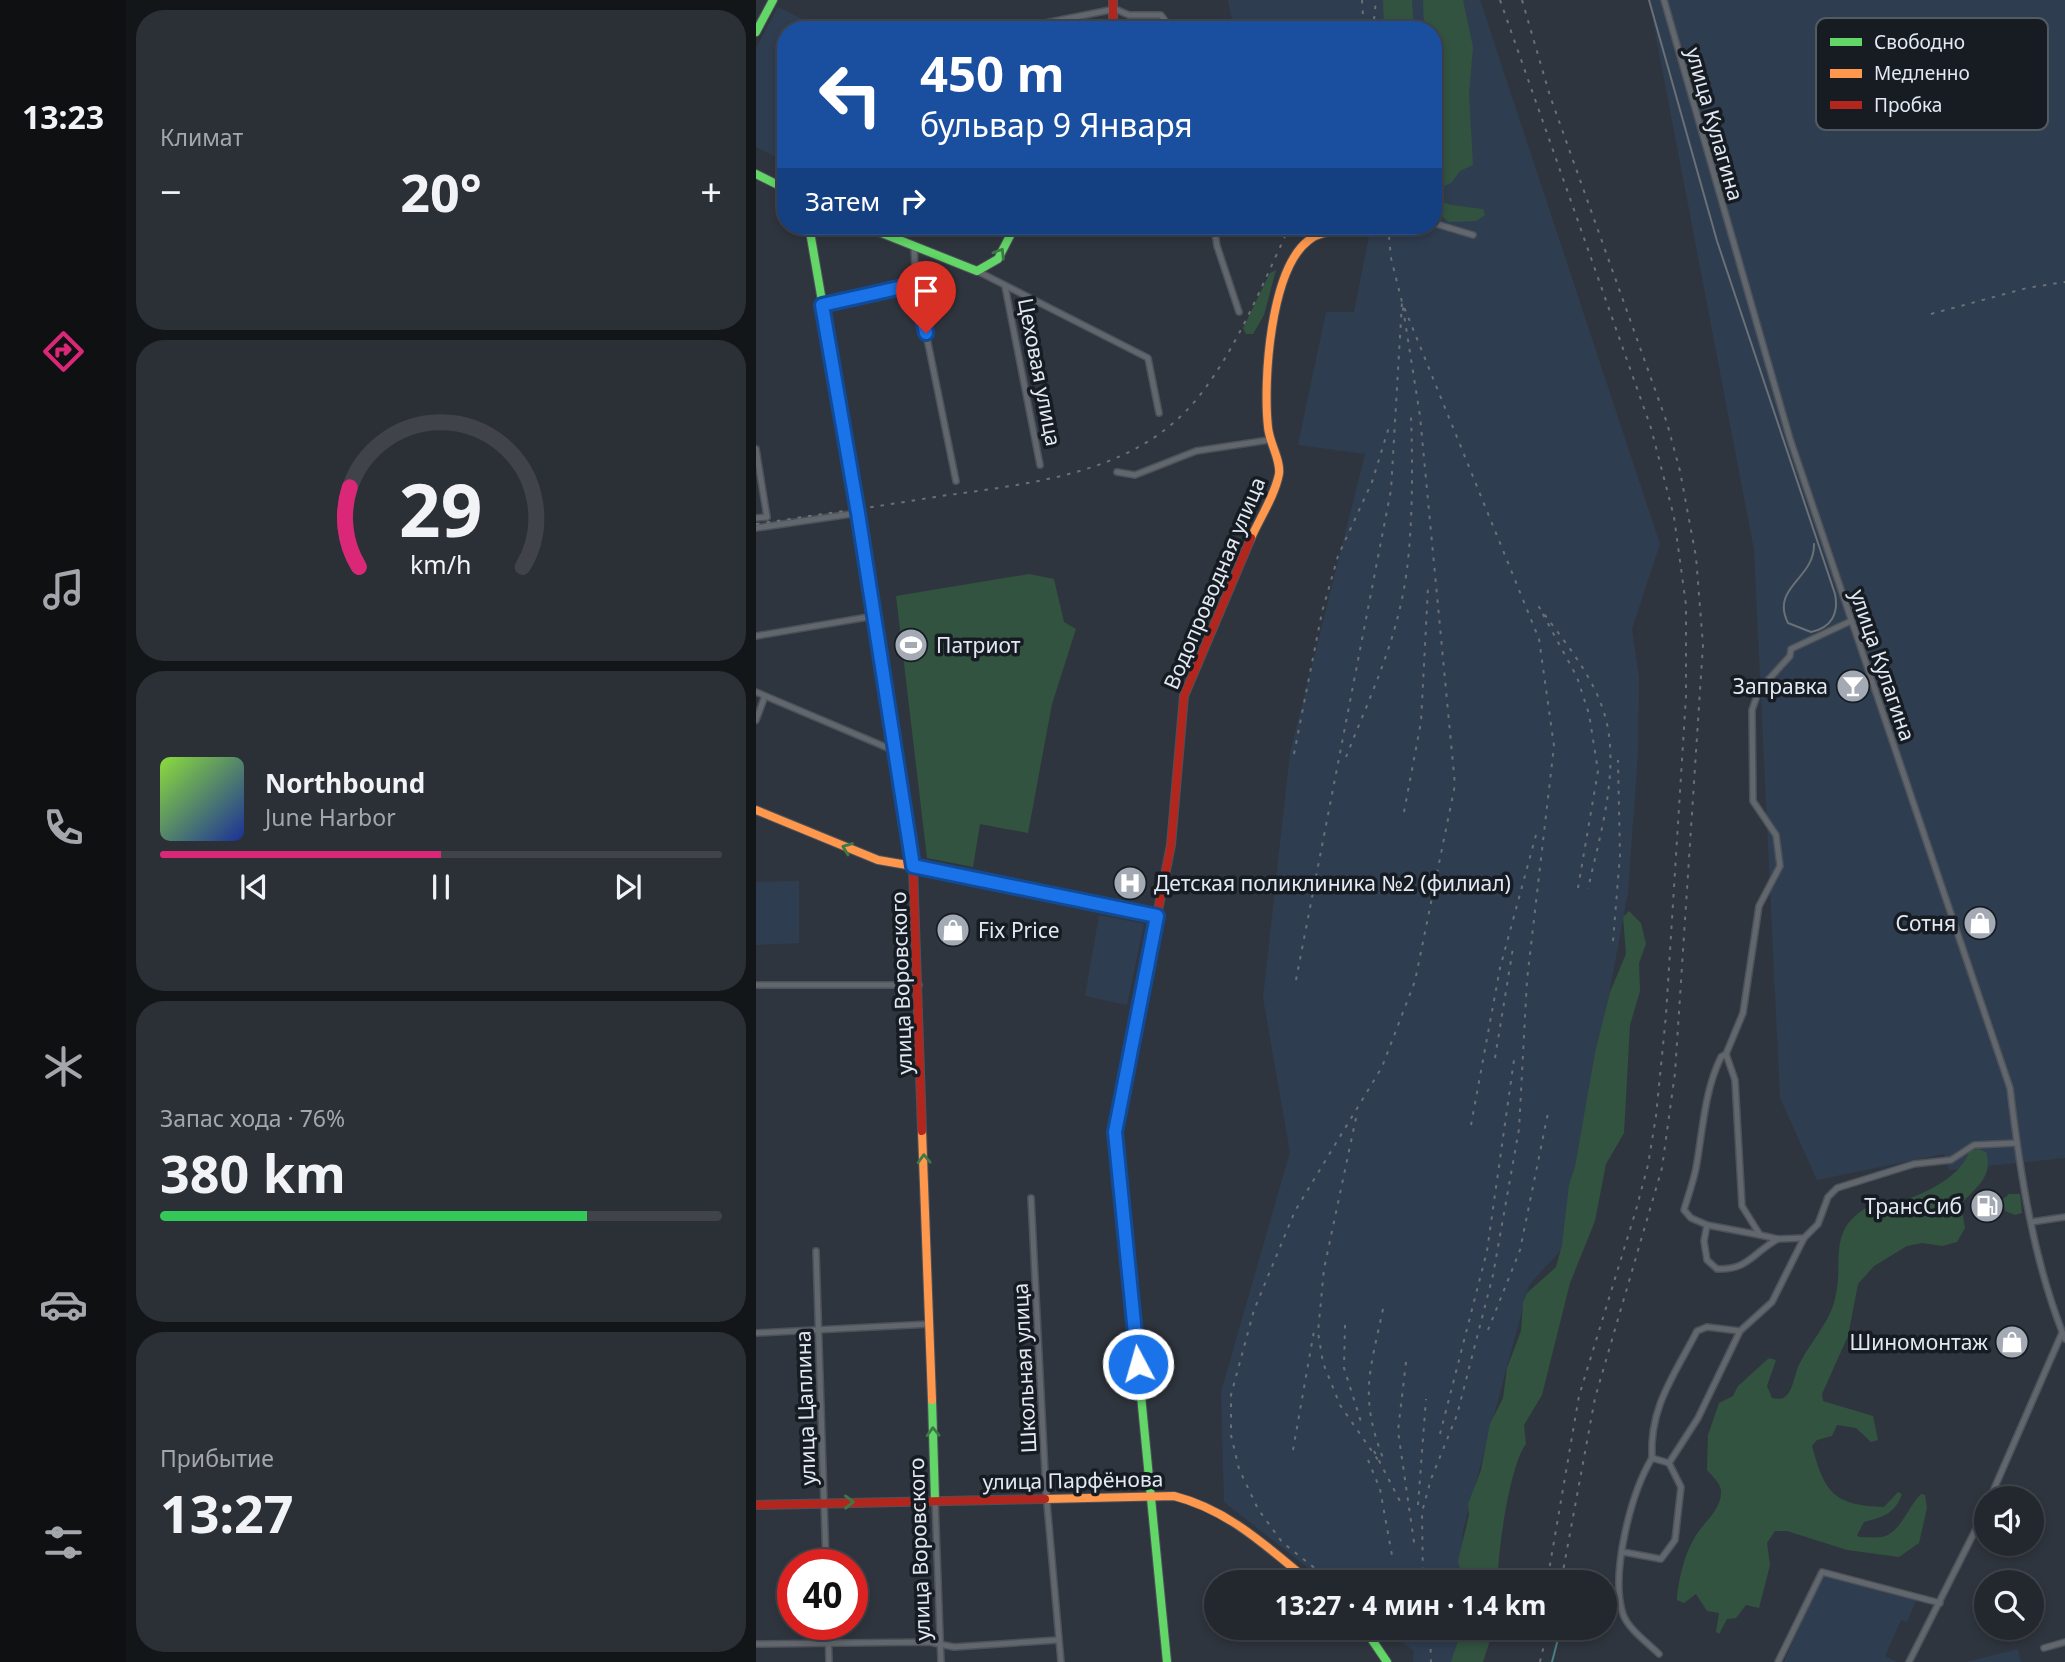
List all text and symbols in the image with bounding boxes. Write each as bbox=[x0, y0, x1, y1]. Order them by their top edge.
legend bbox=[1816, 18, 2048, 130]
text: Свободно bbox=[1874, 29, 1965, 55]
text: 450 m bbox=[920, 40, 1065, 106]
street label: улица Кулагина bbox=[1680, 44, 1750, 204]
icon: left bbox=[805, 49, 896, 140]
text: Медленно bbox=[1874, 60, 1970, 86]
text: Пробка bbox=[1874, 92, 1942, 118]
text: 13:23 bbox=[22, 95, 104, 138]
text: бульвар 9 Января bbox=[920, 103, 1193, 146]
text: Климат bbox=[160, 121, 243, 153]
text: 20° bbox=[400, 156, 482, 227]
text: − bbox=[160, 165, 182, 217]
text: + bbox=[700, 165, 722, 217]
icon: right bbox=[894, 182, 932, 220]
text: Затем bbox=[805, 183, 880, 219]
one-way arrow bbox=[992, 247, 1005, 260]
pin bbox=[896, 261, 956, 333]
icon: arrive bbox=[907, 272, 945, 310]
street label: Цеховая улица bbox=[1012, 296, 1068, 448]
icon: directions bbox=[39, 327, 88, 376]
text: 29 bbox=[399, 459, 483, 558]
street label: Водопроводная улица bbox=[1157, 473, 1271, 693]
text: km/h bbox=[410, 546, 472, 580]
icon: music bbox=[39, 565, 88, 614]
street label: улица Кулагина bbox=[1844, 586, 1922, 744]
sports icon: Патриот bbox=[892, 626, 930, 664]
place label: Патриот bbox=[936, 631, 1021, 659]
bar icon: Заправка bbox=[1834, 667, 1872, 705]
place label: Заправка bbox=[1733, 672, 1828, 700]
text: Northbound bbox=[265, 765, 425, 801]
text: June Harbor bbox=[265, 801, 396, 833]
icon: phone bbox=[39, 803, 88, 852]
one-way arrow bbox=[842, 842, 854, 856]
hospital icon: Детская поликлиника №2 (филиал) bbox=[1111, 864, 1149, 902]
icon: previous bbox=[235, 868, 273, 906]
icon: pause bbox=[422, 868, 460, 906]
icon: next bbox=[609, 868, 647, 906]
place label: Детская поликлиника №2 (филиал) bbox=[1154, 869, 1511, 897]
street label: улица Воровского bbox=[884, 891, 918, 1075]
shop icon: Сотня bbox=[1961, 904, 1999, 942]
place label: Сотня bbox=[1896, 909, 1956, 937]
shop icon: Fix Price bbox=[934, 911, 972, 949]
place label: Fix Price bbox=[978, 916, 1060, 944]
icon: climate bbox=[39, 1042, 88, 1091]
text: Запас хода · 76% bbox=[160, 1102, 345, 1134]
text: 380 km bbox=[160, 1137, 346, 1208]
one-way arrow bbox=[917, 1153, 932, 1164]
fuel station icon: ТрансСиб bbox=[1968, 1187, 2006, 1225]
place label: ТрансСиб bbox=[1864, 1192, 1962, 1220]
icon: car bbox=[39, 1280, 88, 1329]
street label: Школьная улица bbox=[1006, 1282, 1042, 1454]
shop icon: Шиномонтаж bbox=[1993, 1323, 2031, 1361]
position arrow bbox=[1101, 1327, 1175, 1401]
place label: Шиномонтаж bbox=[1849, 1328, 1988, 1356]
street label: улица Цаплина bbox=[788, 1330, 822, 1486]
one-way arrow bbox=[925, 1426, 941, 1437]
text: Прибытие bbox=[160, 1442, 274, 1474]
street label: улица Воровского bbox=[902, 1457, 936, 1641]
street label: улица Парфёнова bbox=[982, 1464, 1164, 1496]
text: 13:27 bbox=[160, 1477, 294, 1548]
map controls bbox=[1974, 1486, 2044, 1640]
button: sound bbox=[1974, 1486, 2044, 1556]
one-way arrow bbox=[844, 1494, 854, 1510]
icon: filters bbox=[39, 1518, 88, 1567]
speed limit sign: 40 bbox=[777, 1549, 868, 1640]
button: search bbox=[1974, 1570, 2044, 1640]
text: 13:27 · 4 мин · 1.4 km bbox=[1275, 1587, 1546, 1623]

